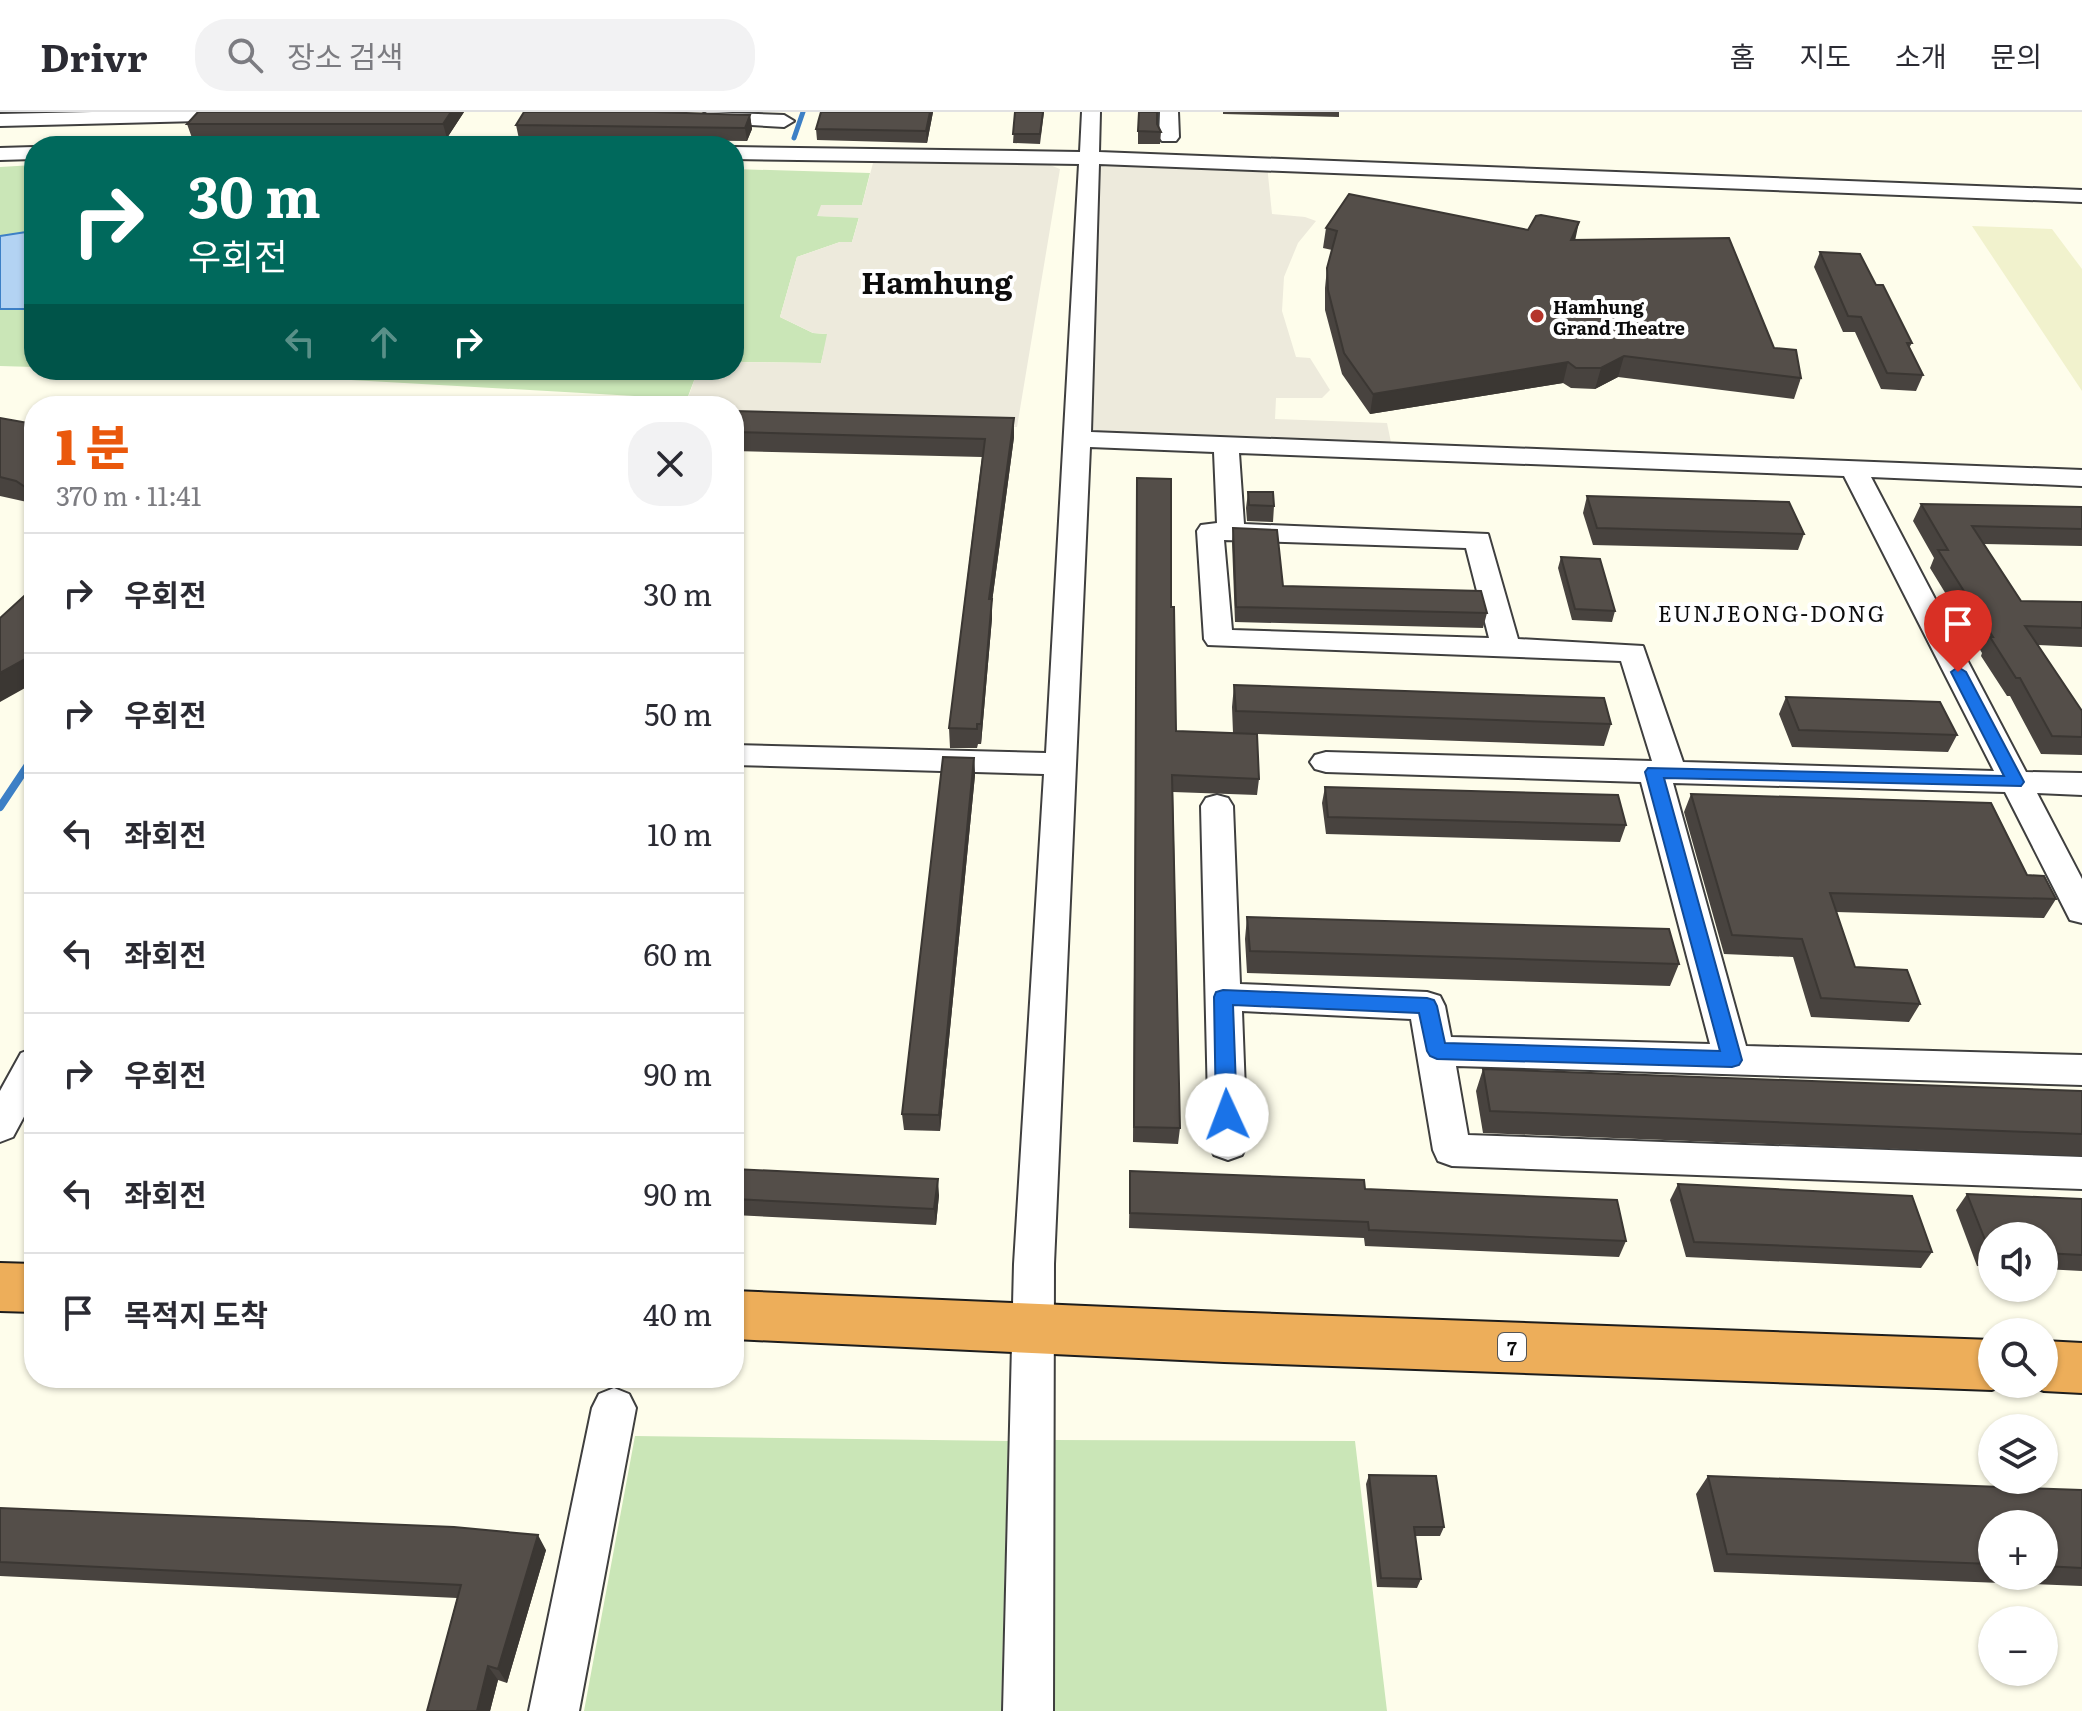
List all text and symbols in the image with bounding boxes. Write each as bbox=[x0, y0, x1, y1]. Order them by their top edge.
search box bbox=[195, 19, 755, 91]
text: Drivr bbox=[40, 27, 147, 84]
icon: search bbox=[223, 33, 267, 77]
text: 장소 검색 bbox=[287, 33, 404, 77]
text: 홈 bbox=[1730, 34, 1755, 76]
text: 지도 bbox=[1799, 34, 1851, 76]
text: 소개 bbox=[1895, 34, 1946, 76]
text: 문의 bbox=[1990, 34, 2042, 76]
text: 30 m bbox=[188, 152, 321, 235]
icon: right bbox=[56, 168, 160, 272]
text: 우회전 bbox=[188, 228, 287, 281]
district label: Hamhung bbox=[861, 259, 1014, 303]
place label: Hamhung Grand Theatre bbox=[1553, 293, 1685, 341]
marker: Hamhung Grand Theatre bbox=[1528, 307, 1546, 325]
icon: left bbox=[278, 320, 322, 364]
icon: ahead bbox=[362, 320, 406, 364]
icon: right bbox=[446, 320, 490, 364]
text: 1 분 bbox=[56, 409, 130, 480]
button: close bbox=[628, 422, 712, 506]
text: 370 m · 11:41 bbox=[56, 475, 201, 514]
icon: right bbox=[56, 571, 100, 615]
text: 우회전 bbox=[124, 571, 207, 615]
text: 30 m bbox=[643, 571, 712, 615]
pin bbox=[1924, 590, 1992, 672]
district label: EUNJEONG-DONG bbox=[1658, 596, 1886, 629]
icon: arrive bbox=[1936, 602, 1980, 646]
icon: right bbox=[56, 691, 100, 735]
text: 우회전 bbox=[124, 691, 207, 735]
text: 50 m bbox=[644, 691, 712, 735]
icon: left bbox=[56, 811, 100, 855]
text: 좌회전 bbox=[124, 811, 207, 855]
text: 10 m bbox=[647, 811, 712, 855]
icon: left bbox=[56, 931, 100, 975]
text: 좌회전 bbox=[124, 931, 207, 975]
text: 60 m bbox=[643, 931, 712, 975]
icon: right bbox=[56, 1051, 100, 1095]
text: 우회전 bbox=[124, 1051, 207, 1095]
text: 90 m bbox=[644, 1051, 712, 1095]
position arrow bbox=[1185, 1073, 1269, 1157]
icon: left bbox=[56, 1171, 100, 1215]
text: 좌회전 bbox=[124, 1171, 207, 1215]
text: 90 m bbox=[644, 1171, 712, 1215]
map controls bbox=[1978, 1222, 2058, 1686]
button: sound bbox=[1978, 1222, 2058, 1302]
icon: arrive bbox=[56, 1291, 100, 1335]
text: 목적지 도착 bbox=[124, 1291, 268, 1335]
text: 40 m bbox=[643, 1291, 712, 1335]
button: search bbox=[1978, 1318, 2058, 1398]
road number: 7 bbox=[1498, 1333, 1526, 1361]
button: layers bbox=[1978, 1414, 2058, 1494]
button: + bbox=[1978, 1510, 2058, 1590]
button: − bbox=[1978, 1606, 2058, 1686]

